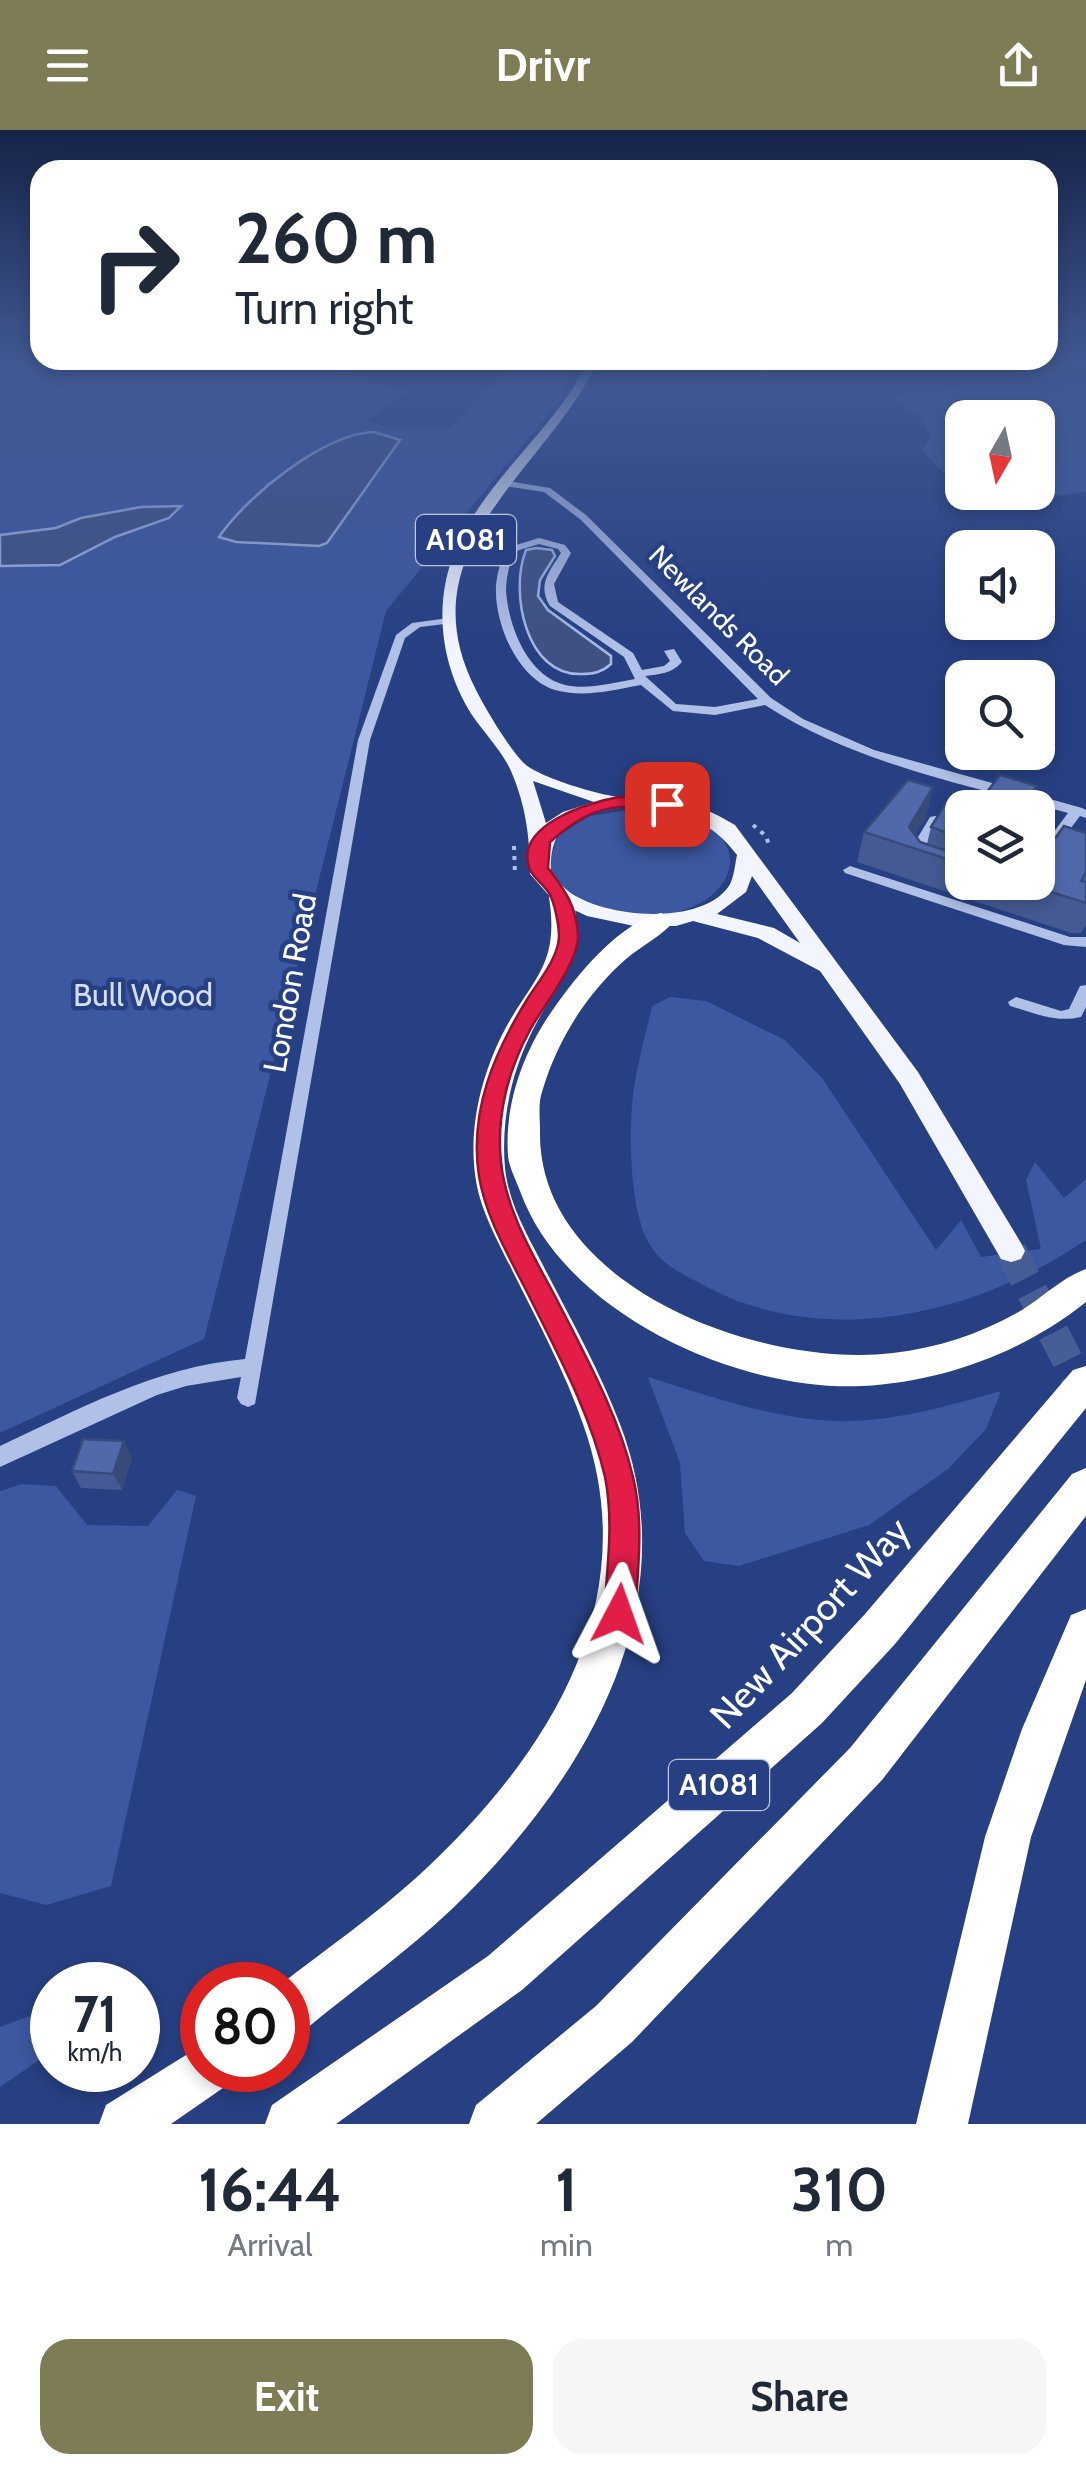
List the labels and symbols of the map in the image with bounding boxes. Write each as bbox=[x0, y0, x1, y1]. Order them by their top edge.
north arrow bbox=[945, 400, 1055, 510]
road number: A1081 bbox=[416, 515, 516, 565]
street label: Newlands Road bbox=[642, 538, 796, 692]
pin bbox=[625, 762, 710, 847]
street label: London Road bbox=[255, 890, 324, 1075]
park label: Bull Wood bbox=[73, 975, 213, 1014]
street label: New Airport Way bbox=[700, 1507, 919, 1738]
position arrow bbox=[567, 1562, 671, 1666]
road number: A1081 bbox=[669, 1760, 769, 1810]
speed limit sign: 80 bbox=[180, 1962, 310, 2092]

